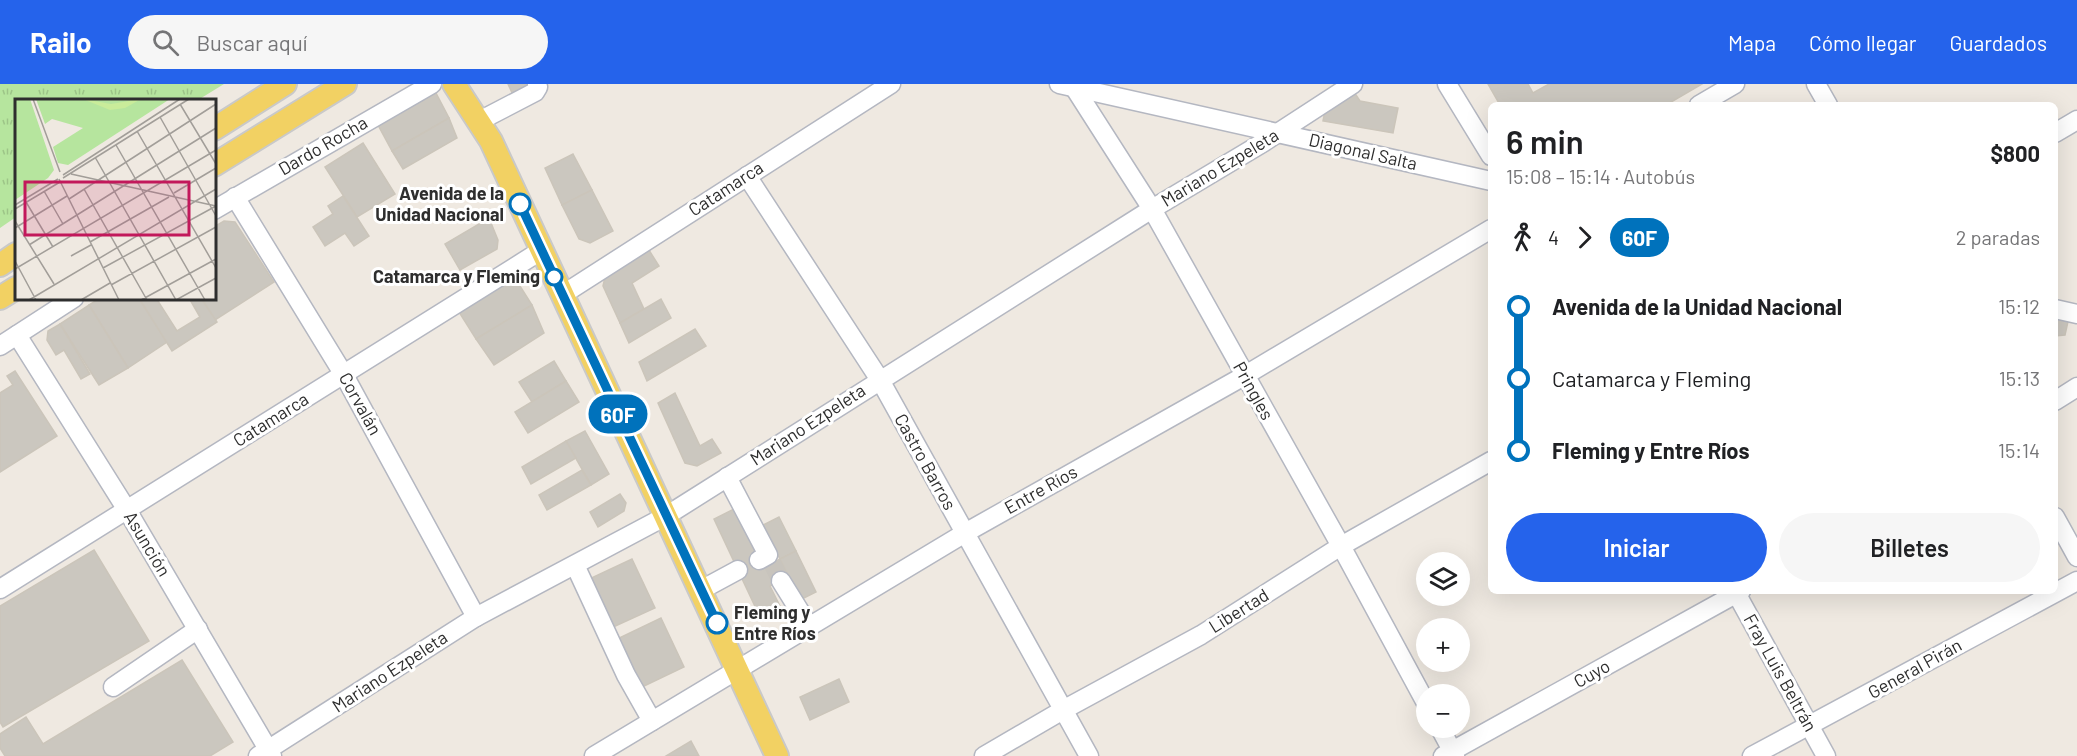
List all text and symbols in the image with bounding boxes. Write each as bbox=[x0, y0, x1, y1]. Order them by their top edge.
search box bbox=[128, 15, 548, 69]
text: Railo bbox=[30, 25, 92, 59]
icon: search bbox=[149, 26, 182, 59]
text: Buscar aquí bbox=[197, 29, 307, 55]
text: Mapa bbox=[1728, 30, 1776, 55]
text: Cómo llegar bbox=[1809, 30, 1916, 55]
text: Guardados bbox=[1949, 30, 2047, 55]
inset map bbox=[15, 99, 216, 300]
street label: Dardo Rocha bbox=[274, 111, 371, 179]
text: 6 min bbox=[1506, 121, 1584, 161]
street label: Mariano Ezpeleta bbox=[1157, 123, 1282, 211]
street label: Diagonal Salta bbox=[1307, 128, 1420, 174]
text: $800 bbox=[1990, 140, 2040, 166]
street label: Catamarca bbox=[684, 156, 767, 220]
text: 15:08 – 15:14 · Autobús bbox=[1506, 164, 1695, 188]
place label: Avenida de la Unidad Nacional bbox=[375, 182, 504, 225]
marker: Avenida de la Unidad Nacional bbox=[509, 193, 531, 215]
icon: walk bbox=[1506, 221, 1539, 254]
icon: forward bbox=[1568, 221, 1601, 254]
text: 4 bbox=[1548, 225, 1559, 249]
text: 60F bbox=[1622, 225, 1657, 250]
text: 2 paradas bbox=[1956, 225, 2040, 249]
place label: Catamarca y Fleming bbox=[373, 265, 540, 287]
marker: Catamarca y Fleming bbox=[545, 268, 563, 286]
text: Avenida de la Unidad Nacional bbox=[1552, 293, 1842, 319]
text: 15:12 bbox=[1998, 294, 2040, 318]
street label: Pringles bbox=[1229, 357, 1279, 424]
text: Catamarca y Fleming bbox=[1552, 365, 1751, 391]
text: 15:13 bbox=[1999, 366, 2040, 390]
street label: Corvalán bbox=[335, 368, 387, 439]
street label: Mariano Ezpeleta bbox=[746, 379, 869, 470]
street label: Catamarca bbox=[229, 387, 312, 451]
line badge: 60F bbox=[584, 394, 652, 434]
text: 60F bbox=[600, 402, 636, 427]
street label: Castro Barros bbox=[890, 409, 961, 514]
text: Fleming y Entre Ríos bbox=[1552, 437, 1750, 463]
text: 15:14 bbox=[1998, 438, 2040, 462]
street label: Entre Ríos bbox=[1000, 460, 1081, 518]
street label: Asunción bbox=[120, 507, 176, 580]
button: Iniciar bbox=[1506, 513, 1767, 582]
button: Billetes bbox=[1779, 513, 2040, 582]
map controls bbox=[1416, 552, 1470, 738]
button: layers bbox=[1416, 552, 1470, 606]
street label: Libertad bbox=[1204, 583, 1272, 637]
place label: Fleming y Entre Ríos bbox=[734, 601, 816, 644]
street label: Fray Luis Beltrán bbox=[1739, 610, 1822, 735]
marker: Fleming y Entre Ríos bbox=[706, 612, 728, 634]
button: + bbox=[1416, 618, 1470, 672]
street label: Mariano Ezpeleta bbox=[328, 626, 451, 717]
street label: General Pirán bbox=[1864, 633, 1965, 703]
street label: Cuyo bbox=[1569, 654, 1614, 692]
button: − bbox=[1416, 684, 1470, 738]

